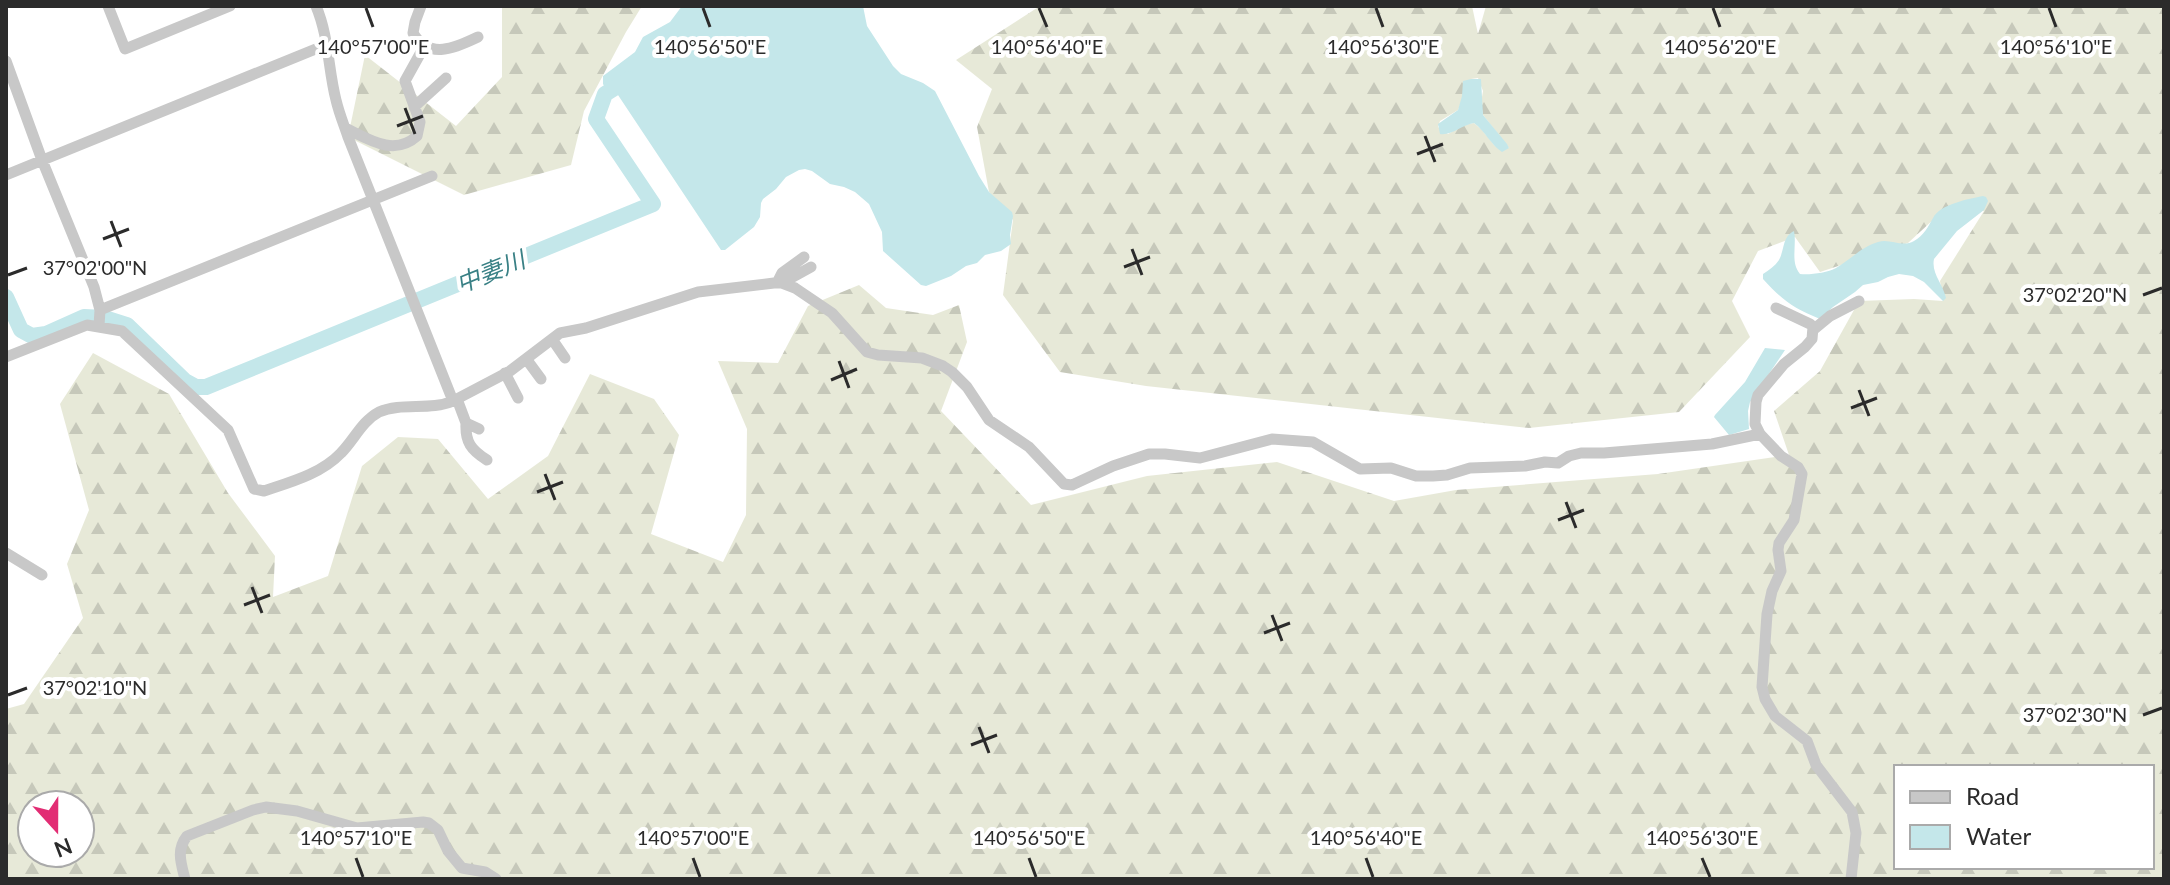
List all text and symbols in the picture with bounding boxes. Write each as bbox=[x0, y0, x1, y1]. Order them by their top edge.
text: 140°57'00"E bbox=[317, 34, 429, 58]
text: 140°56'50"E bbox=[654, 34, 766, 58]
text: 140°56'40"E bbox=[991, 34, 1103, 58]
text: 140°56'30"E bbox=[1327, 34, 1439, 58]
text: 140°56'20"E bbox=[1664, 34, 1776, 58]
text: 140°56'10"E bbox=[2000, 34, 2112, 58]
water label: 中妻川 bbox=[451, 243, 532, 298]
text: 37°02'00"N bbox=[43, 255, 147, 279]
text: 37°02'20"N bbox=[2023, 282, 2127, 306]
text: 37°02'10"N bbox=[43, 675, 147, 699]
text: 37°02'30"N bbox=[2023, 702, 2127, 726]
legend bbox=[1894, 765, 2154, 869]
text: Road bbox=[1966, 781, 2019, 810]
north arrow bbox=[16, 789, 96, 869]
text: Water bbox=[1966, 821, 2031, 850]
text: 140°57'10"E bbox=[300, 825, 412, 849]
text: 140°57'00"E bbox=[637, 825, 749, 849]
text: 140°56'50"E bbox=[973, 825, 1085, 849]
text: 140°56'40"E bbox=[1310, 825, 1422, 849]
text: 140°56'30"E bbox=[1646, 825, 1758, 849]
text: N bbox=[51, 832, 76, 864]

